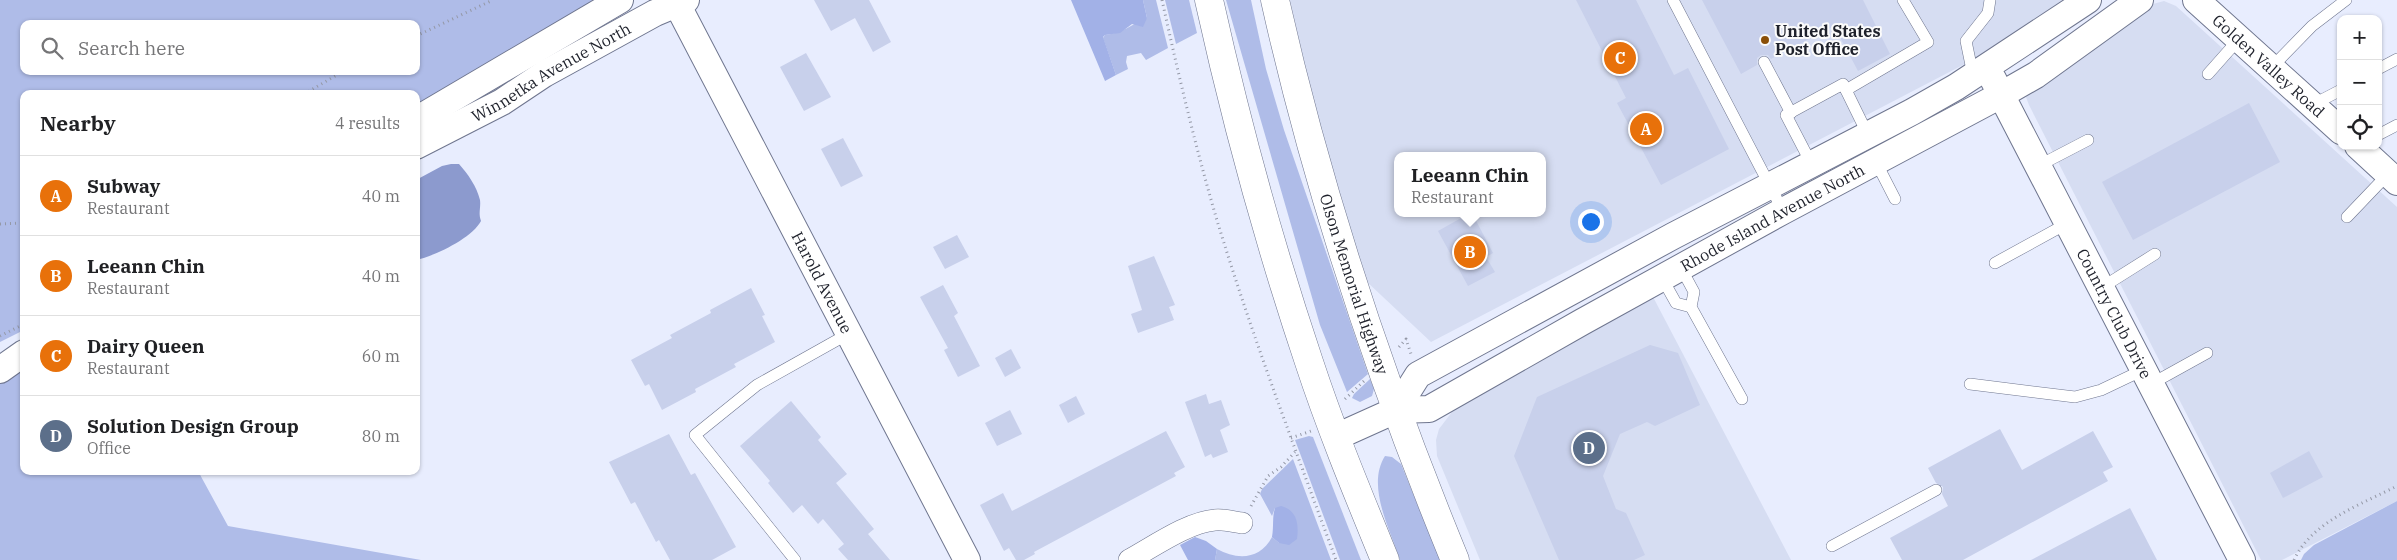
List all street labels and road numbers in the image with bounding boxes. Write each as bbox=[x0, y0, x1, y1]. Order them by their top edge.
street label: Golden Valley Road bbox=[2208, 10, 2329, 122]
street label: Winnetka Avenue North bbox=[468, 18, 634, 126]
street label: Rhode Island Avenue North bbox=[1677, 159, 1868, 276]
street label: Olson Memorial Highway bbox=[1316, 191, 1393, 378]
street label: Harold Avenue bbox=[787, 228, 857, 337]
street label: Country Club Drive bbox=[2072, 245, 2156, 382]

